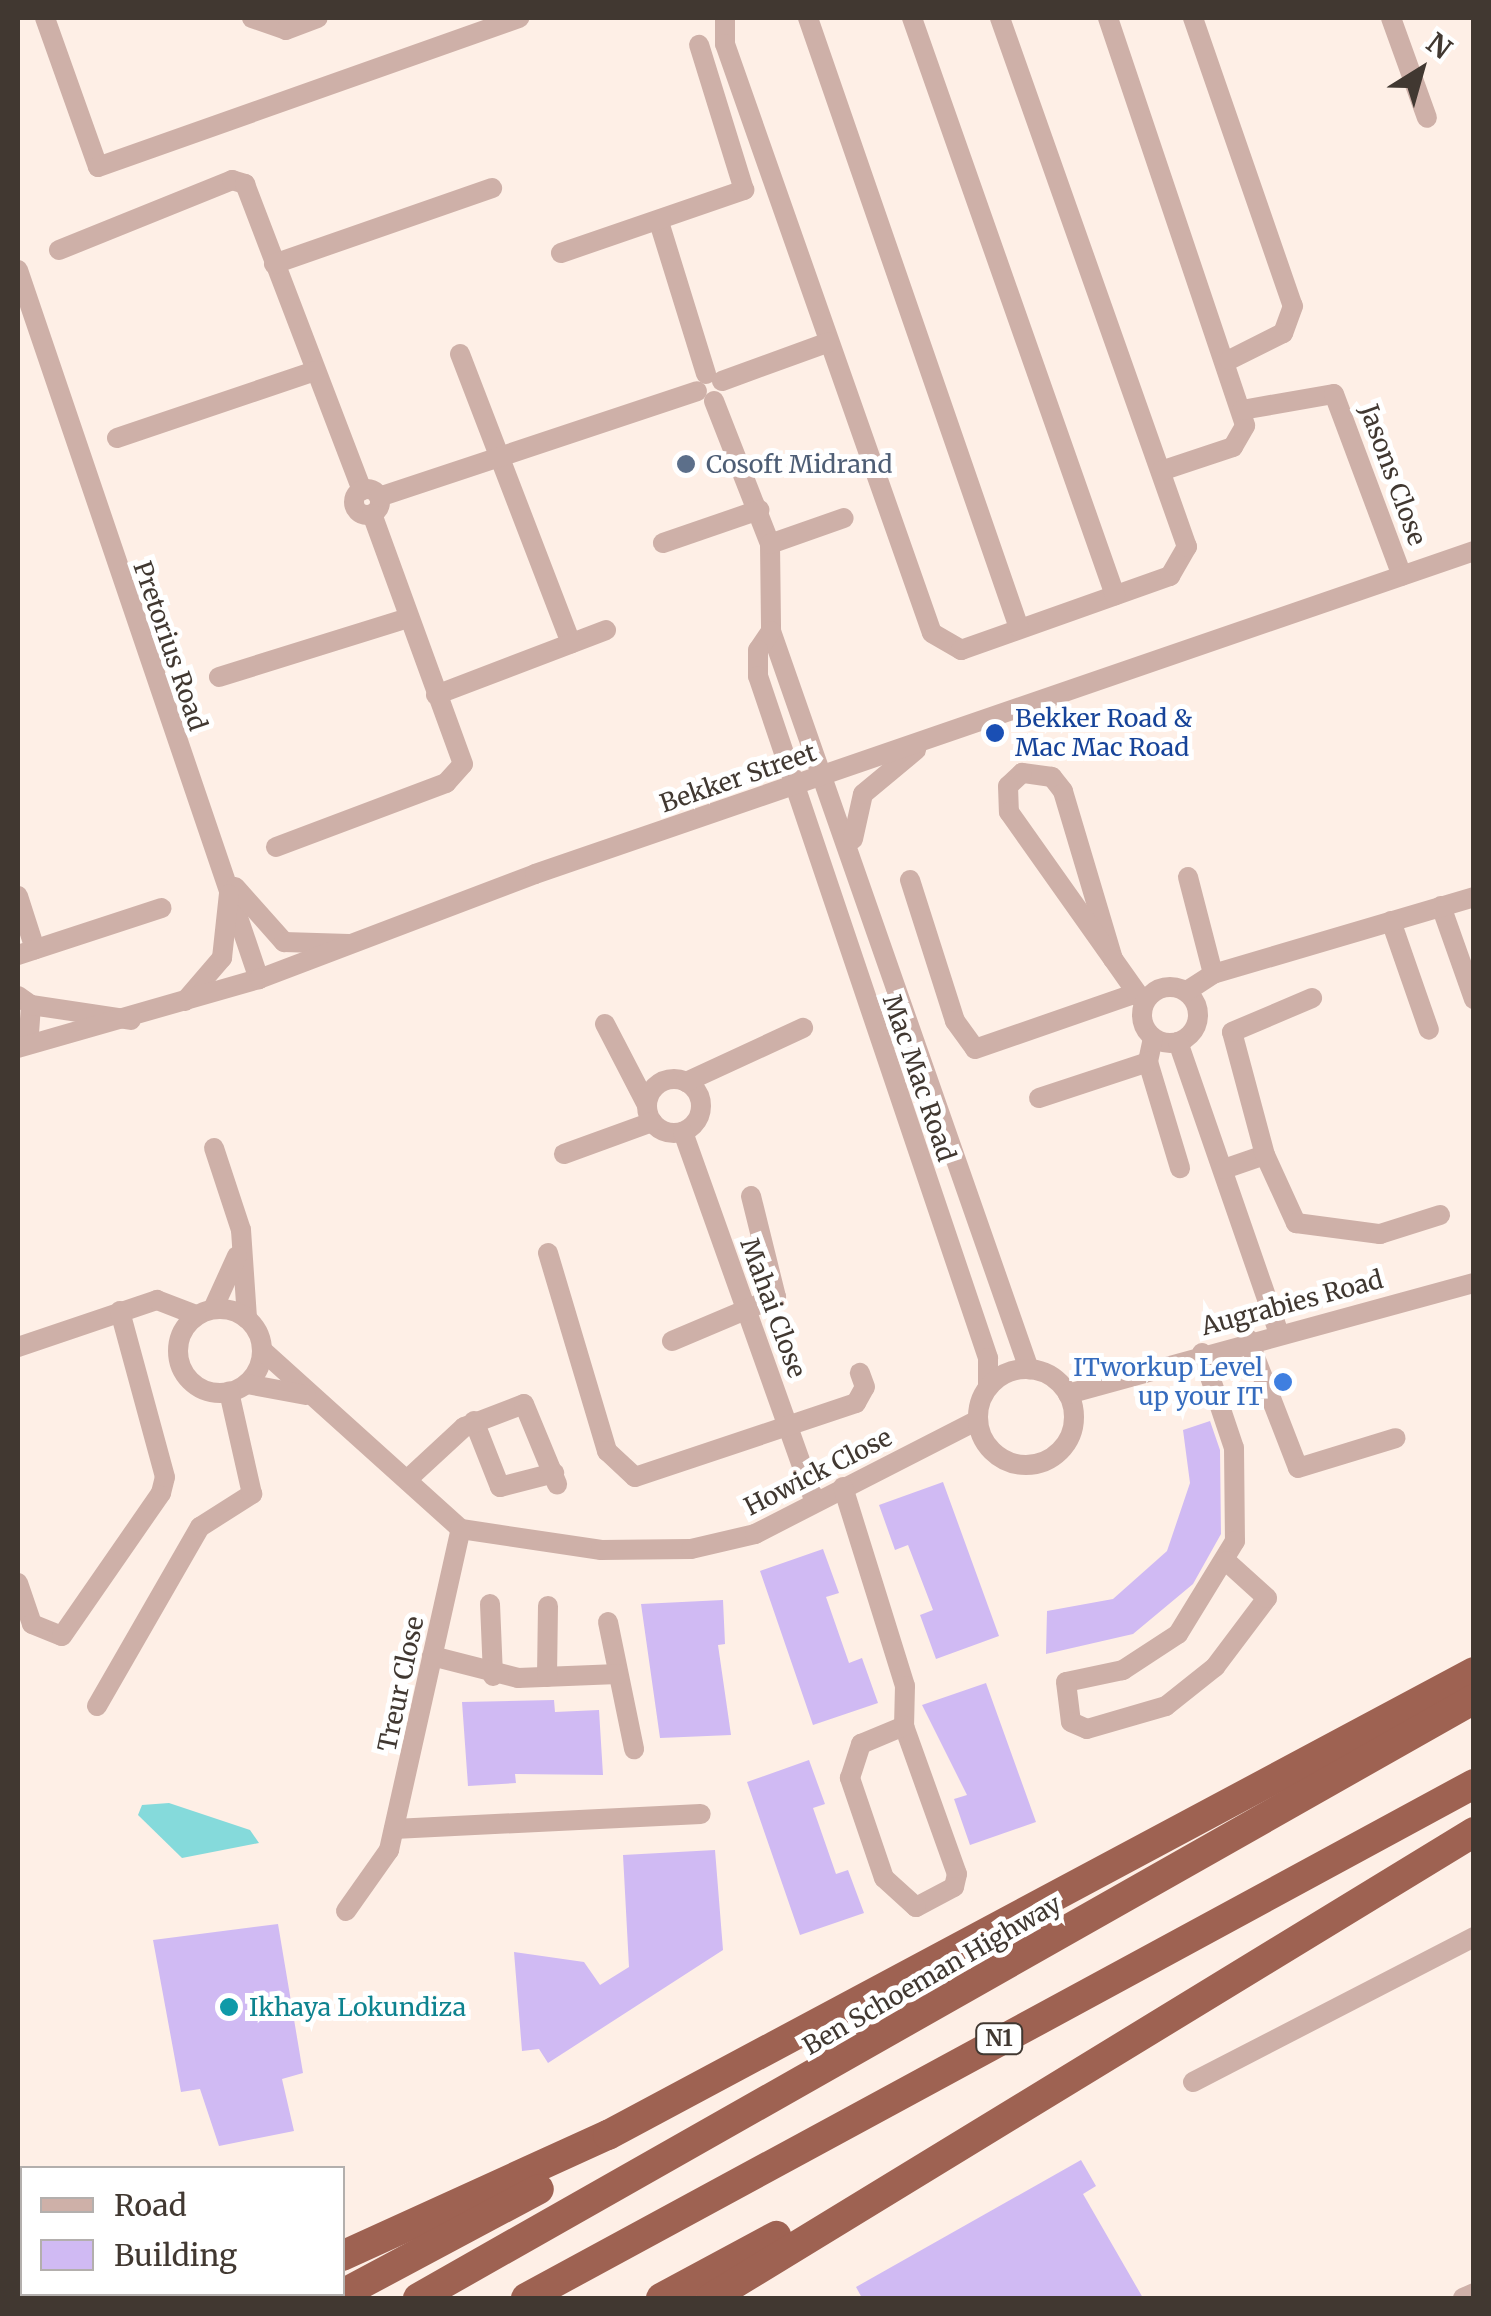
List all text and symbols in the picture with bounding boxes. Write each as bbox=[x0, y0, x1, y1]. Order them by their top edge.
north arrow bbox=[1371, 20, 1471, 120]
text: N bbox=[1419, 25, 1459, 67]
street label: Jasons Close bbox=[1354, 400, 1432, 550]
place label: Cosoft Midrand bbox=[706, 449, 892, 479]
marker: Cosoft Midrand bbox=[675, 453, 697, 475]
street label: Pretorius Road bbox=[127, 557, 213, 735]
place label: Bekker Road & Mac Mac Road bbox=[1015, 704, 1192, 763]
marker: Bekker Road & Mac Mac Road bbox=[984, 722, 1006, 744]
street label: Bekker Street bbox=[656, 737, 820, 819]
street label: Mac Mac Road bbox=[876, 991, 962, 1165]
street label: Mahai Close bbox=[734, 1234, 812, 1382]
street label: Augrabies Road bbox=[1198, 1264, 1386, 1342]
place label: ITworkup Level up your IT bbox=[1073, 1353, 1263, 1412]
marker: ITworkup Level up your IT bbox=[1272, 1371, 1294, 1393]
street label: Howick Close bbox=[739, 1422, 897, 1522]
street label: Treur Close bbox=[372, 1614, 430, 1754]
street label: Ben Schoeman Highway bbox=[798, 1889, 1066, 2061]
place label: Ikhaya Lokundiza bbox=[249, 1992, 466, 2022]
marker: Ikhaya Lokundiza bbox=[218, 1996, 240, 2018]
road number: N1 bbox=[974, 2022, 1024, 2056]
legend bbox=[20, 2166, 345, 2296]
text: Road bbox=[114, 2186, 187, 2224]
text: Building bbox=[114, 2236, 237, 2274]

